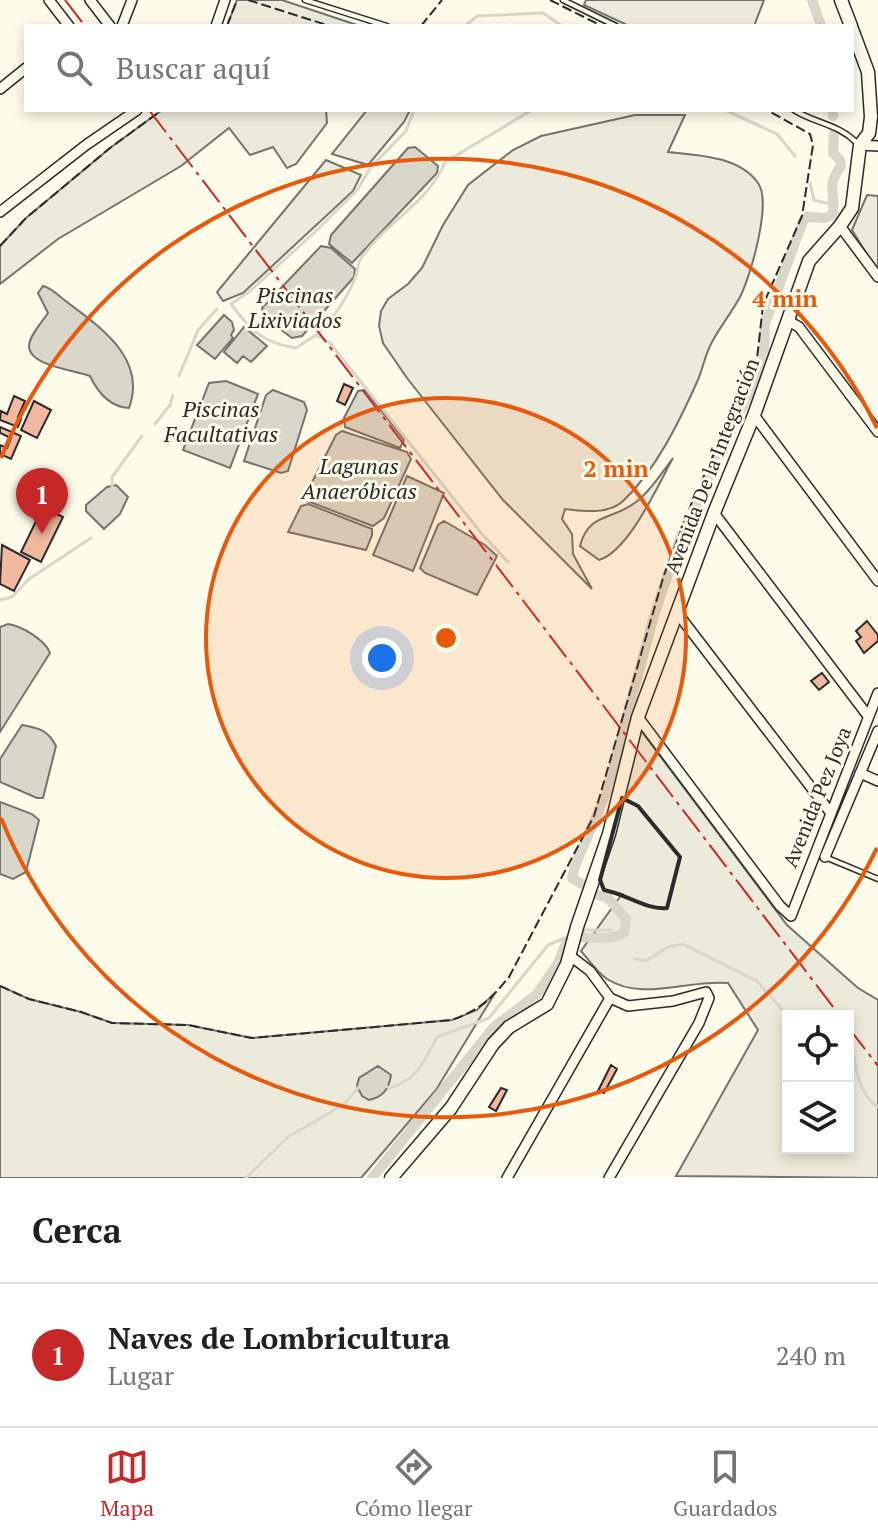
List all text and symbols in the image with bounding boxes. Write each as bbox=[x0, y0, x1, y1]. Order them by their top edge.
search box bbox=[24, 24, 854, 112]
icon: search bbox=[52, 46, 96, 90]
text: Buscar aquí bbox=[116, 48, 270, 88]
water label: Piscinas Lixiviados bbox=[247, 280, 342, 334]
text: 4 min bbox=[752, 282, 818, 314]
street label: Avenida De la Integración bbox=[658, 354, 765, 578]
water label: Piscinas Facultativas bbox=[163, 394, 278, 448]
water label: Lagunas Anaeróbicas bbox=[299, 451, 417, 505]
text: 2 min bbox=[583, 452, 649, 484]
pin: 1 bbox=[16, 468, 68, 534]
centre of rings bbox=[432, 624, 460, 652]
your location bbox=[362, 638, 402, 678]
street label: Avenida Pez Joya bbox=[776, 722, 857, 871]
map controls bbox=[782, 1010, 854, 1154]
button: locate bbox=[782, 1010, 854, 1082]
button: layers bbox=[782, 1082, 854, 1154]
text: Cerca bbox=[32, 1208, 122, 1253]
text: Naves de Lombricultura bbox=[108, 1318, 450, 1358]
text: 1 bbox=[51, 1338, 65, 1372]
text: 240 m bbox=[776, 1338, 846, 1372]
text: Lugar bbox=[108, 1358, 174, 1392]
tab: Mapa bbox=[100, 1445, 154, 1522]
tab: Cómo llegar bbox=[355, 1445, 472, 1522]
tab: Guardados bbox=[673, 1445, 778, 1522]

